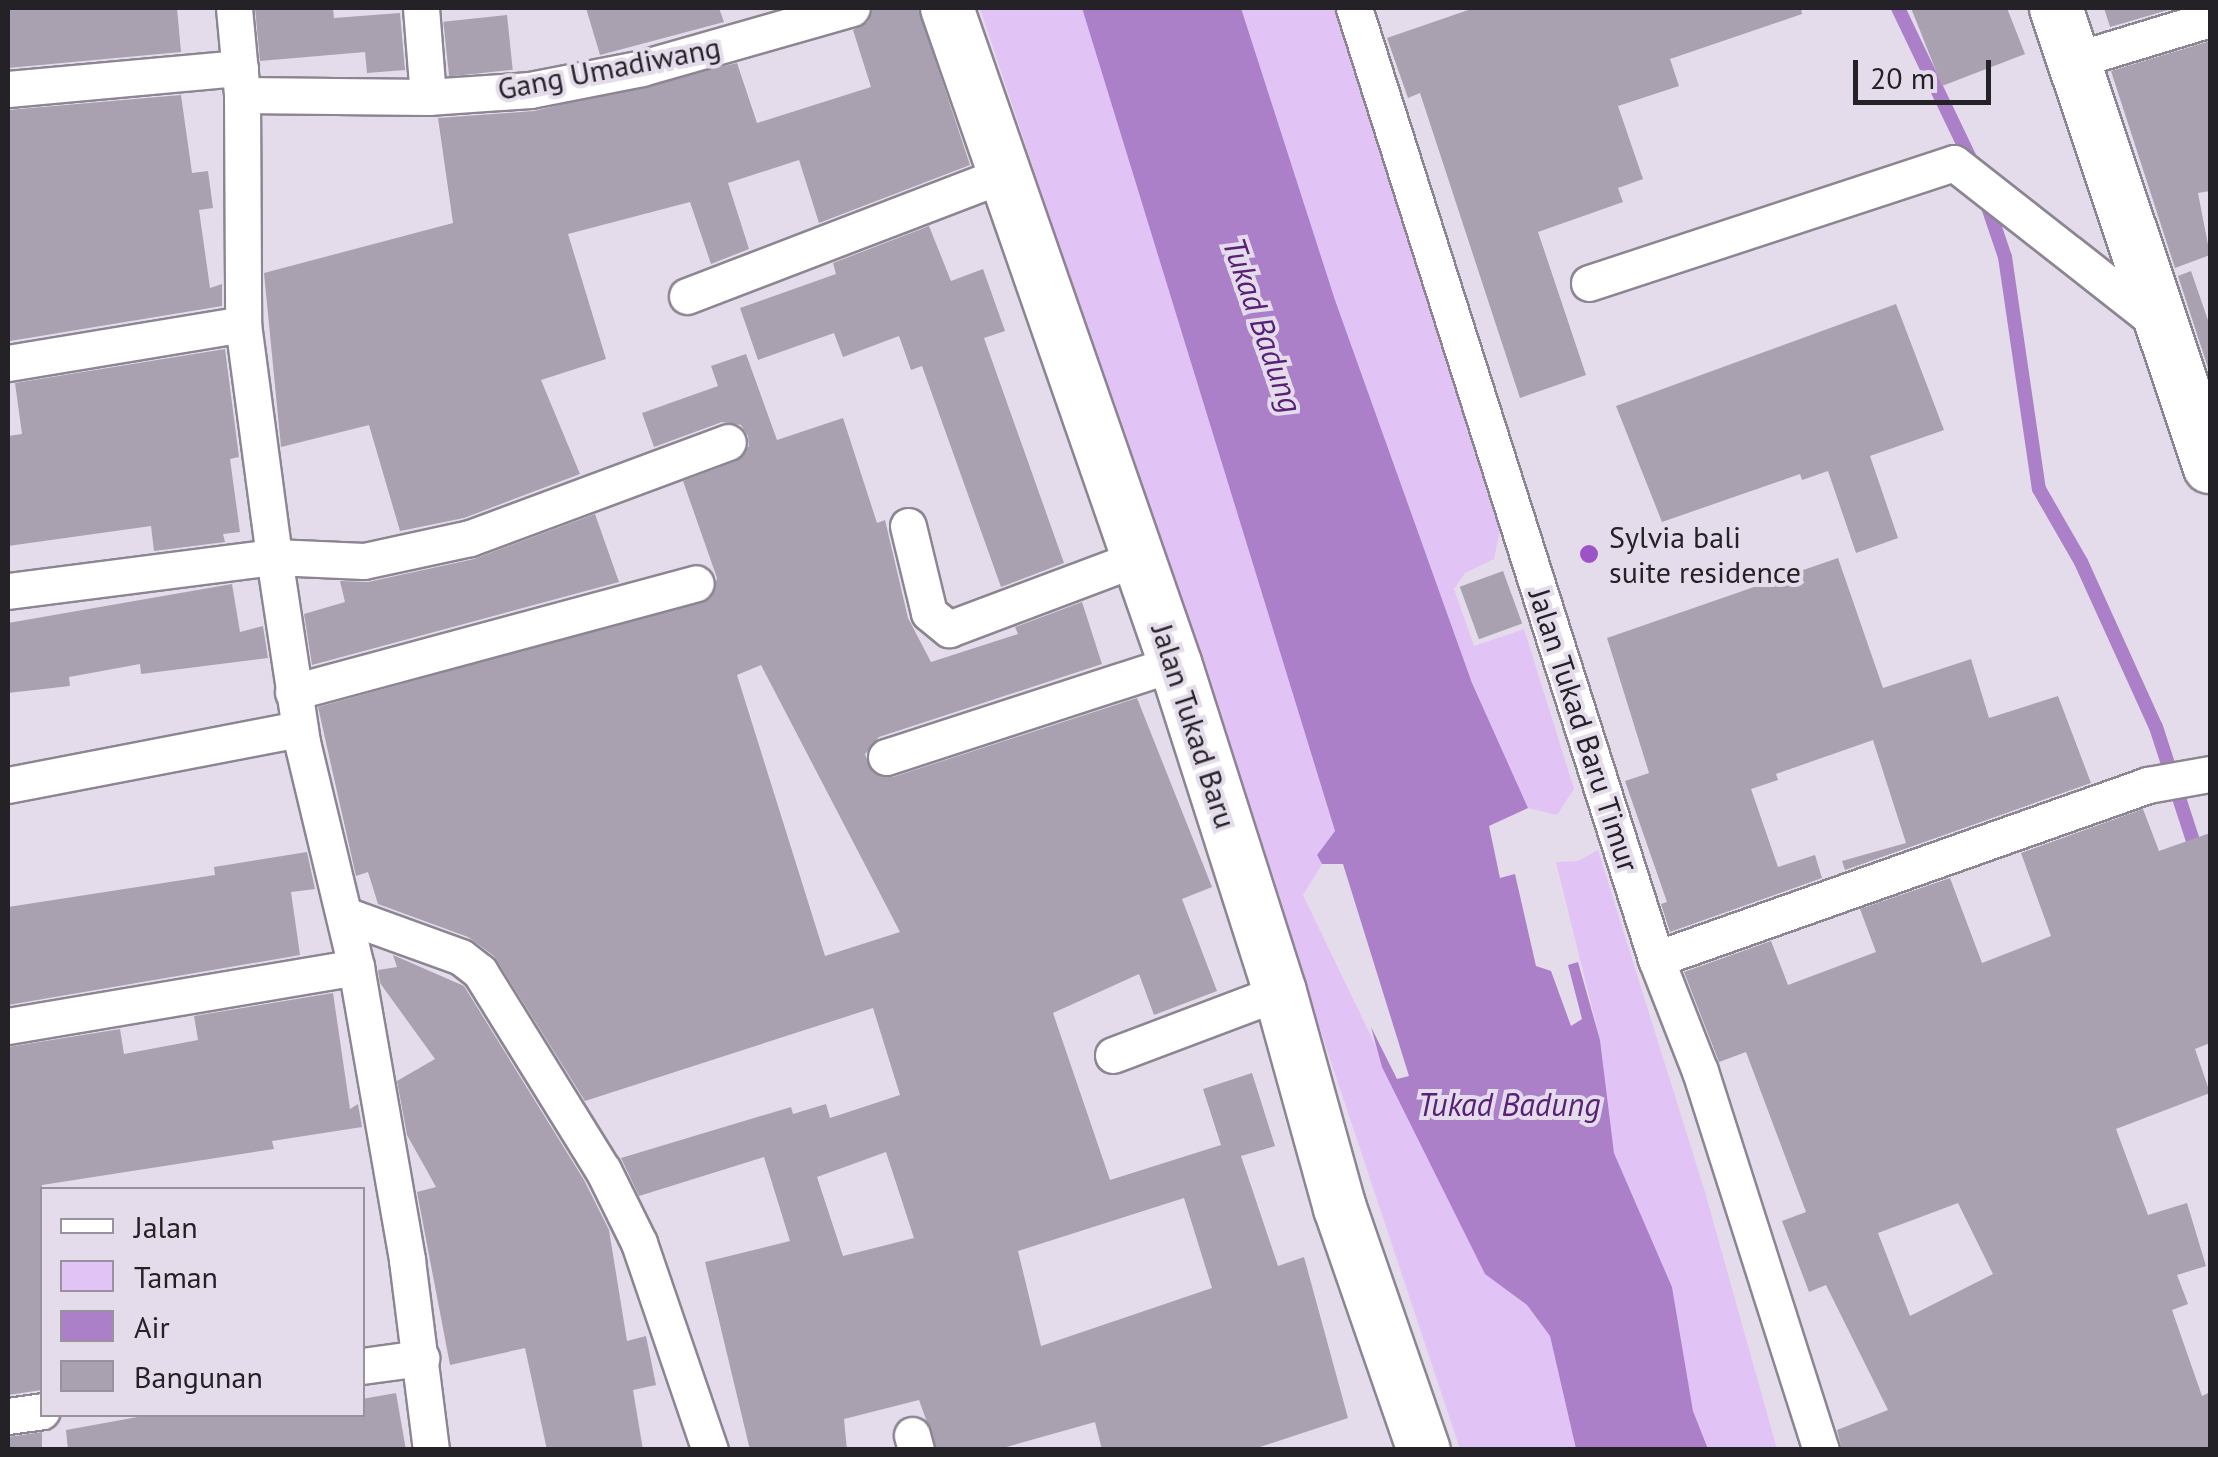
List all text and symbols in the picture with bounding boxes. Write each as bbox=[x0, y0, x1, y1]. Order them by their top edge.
street label: Gang Umadiwang bbox=[495, 29, 723, 107]
scale bar bbox=[1858, 40, 1996, 102]
text: 20 m bbox=[1870, 58, 1935, 97]
water label: Tukad Badung bbox=[1215, 232, 1311, 418]
place label: Sylvia bali suite residence bbox=[1609, 519, 1801, 590]
marker: Sylvia bali suite residence bbox=[1578, 543, 1600, 565]
street label: Jalan Tukad Baru Timur bbox=[1521, 583, 1647, 877]
street label: Jalan Tukad Baru bbox=[1144, 619, 1244, 833]
water label: Tukad Badung bbox=[1418, 1085, 1600, 1123]
legend bbox=[40, 1187, 365, 1417]
text: Jalan bbox=[134, 1207, 198, 1246]
text: Taman bbox=[134, 1257, 218, 1296]
text: Air bbox=[134, 1307, 170, 1346]
text: Bangunan bbox=[134, 1357, 263, 1396]

